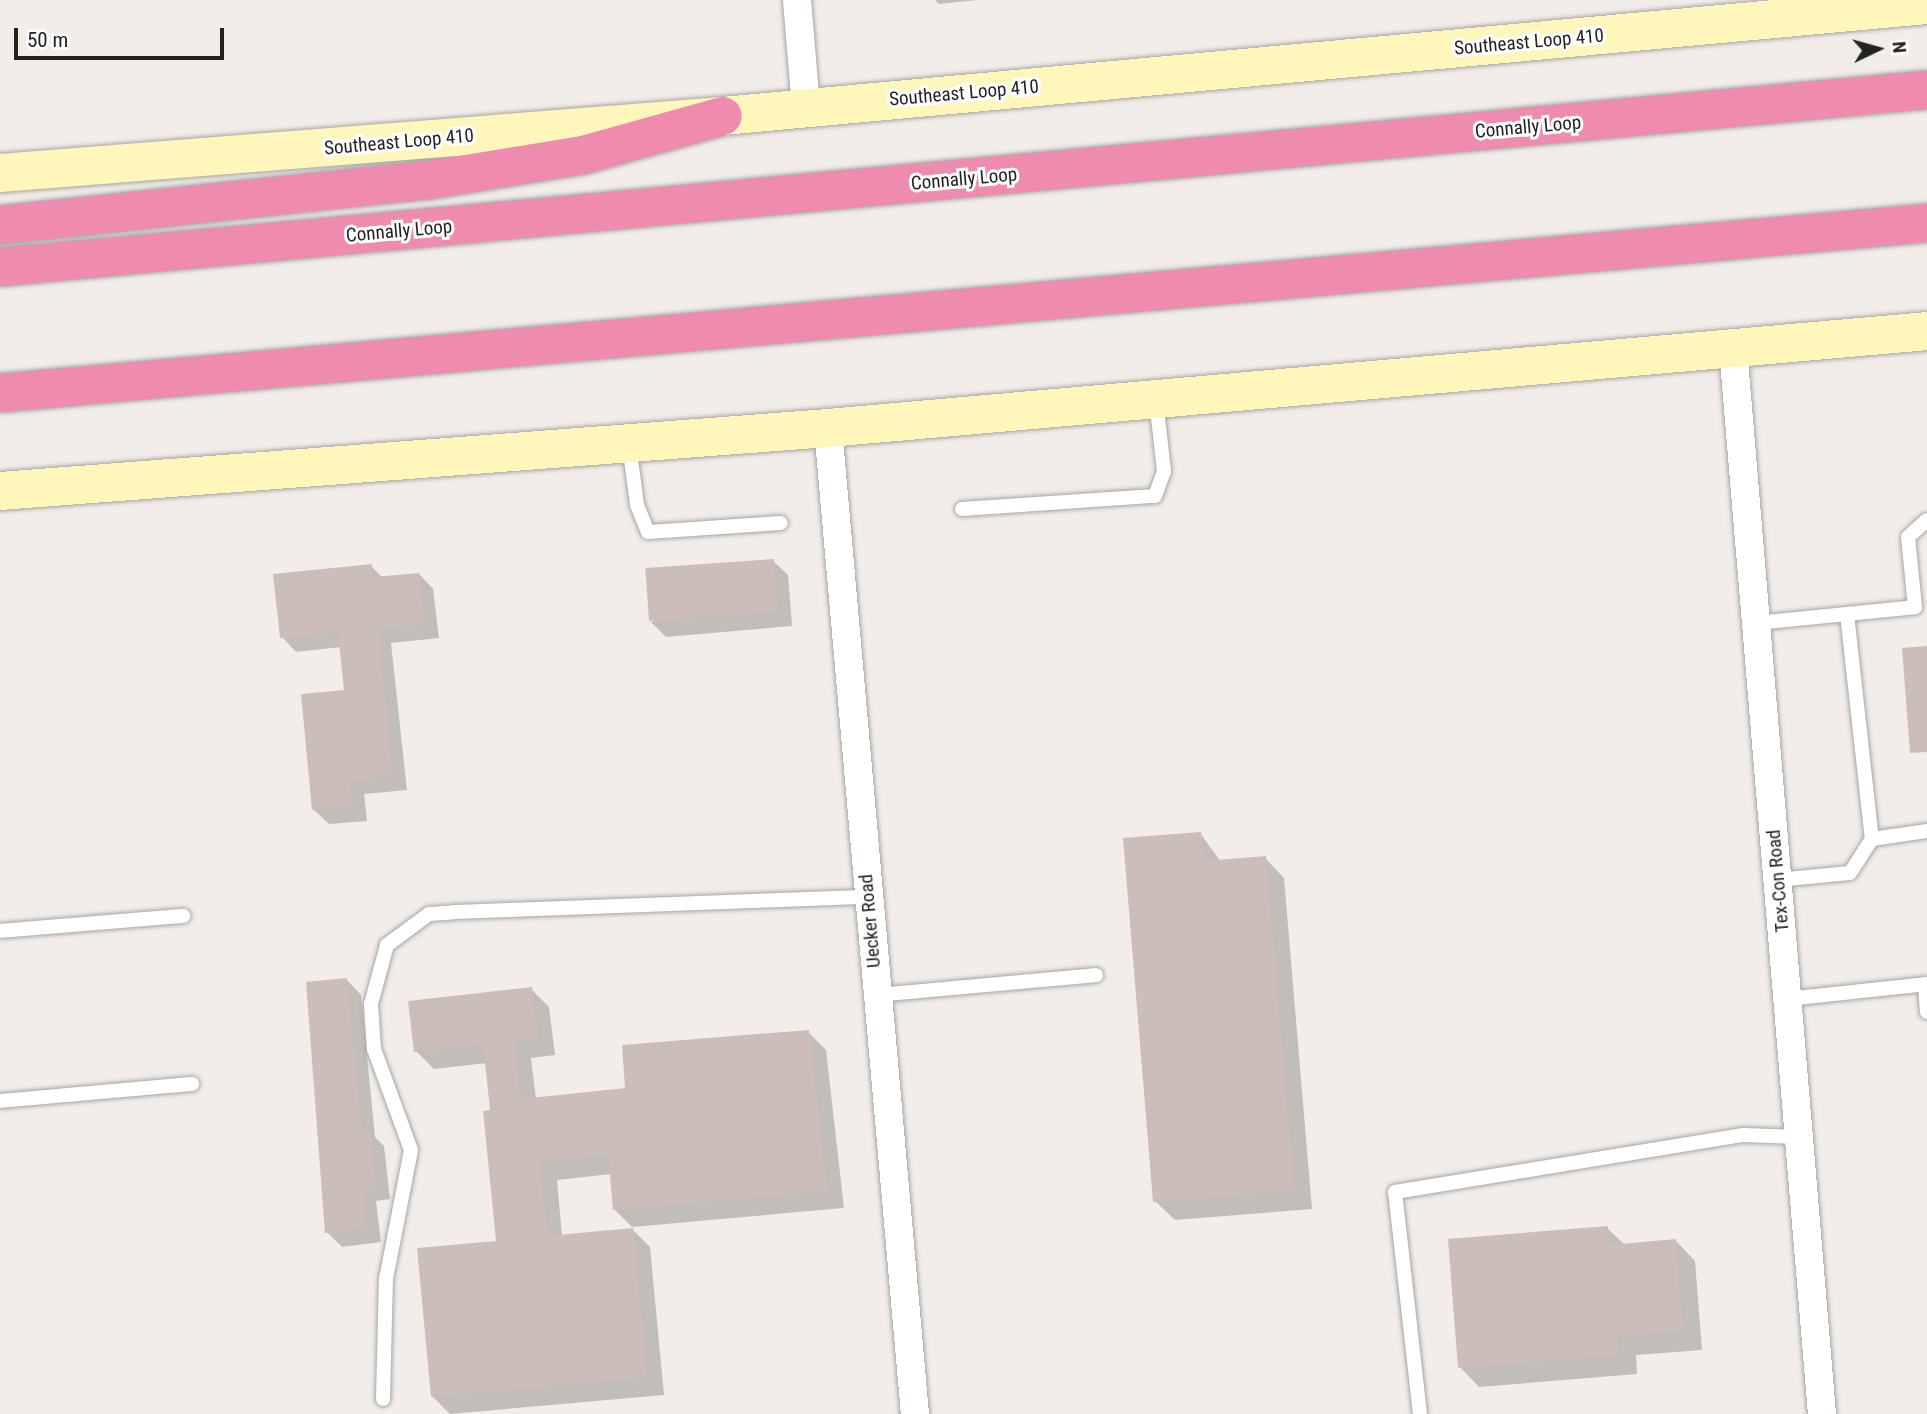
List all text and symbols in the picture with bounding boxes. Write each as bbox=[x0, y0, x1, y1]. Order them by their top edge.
scale bar bbox=[18, 14, 228, 58]
north arrow bbox=[1843, 14, 1913, 84]
street label: Southeast Loop 410 bbox=[1453, 24, 1605, 60]
text: 50 m bbox=[27, 28, 68, 52]
text: N bbox=[1887, 40, 1911, 54]
street label: Southeast Loop 410 bbox=[888, 75, 1040, 111]
street label: Connally Loop bbox=[1474, 111, 1582, 143]
street label: Southeast Loop 410 bbox=[323, 124, 475, 160]
street label: Connally Loop bbox=[910, 163, 1018, 195]
street label: Connally Loop bbox=[345, 215, 453, 247]
street label: Tex-Con Road bbox=[1762, 829, 1794, 933]
street label: Uecker Road bbox=[855, 873, 885, 969]

